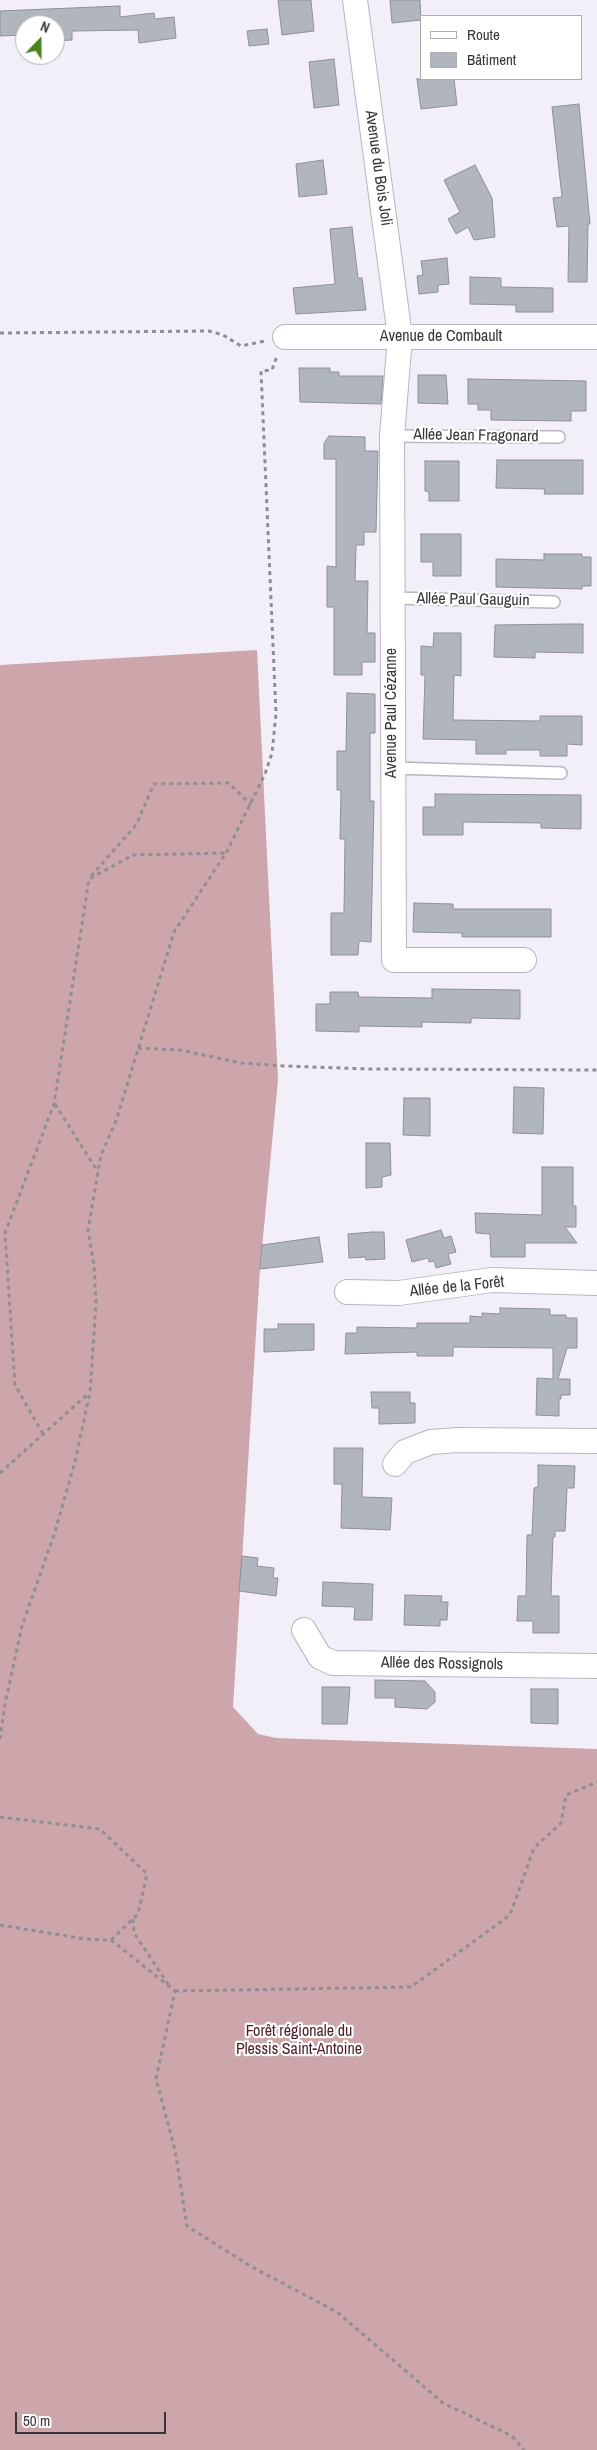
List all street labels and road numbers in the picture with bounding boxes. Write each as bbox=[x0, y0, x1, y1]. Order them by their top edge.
street label: Avenue du Bois Joli bbox=[360, 109, 396, 227]
street label: Avenue de Combault bbox=[380, 327, 502, 347]
street label: Allée Jean Fragonard bbox=[413, 425, 539, 447]
street label: Allée Paul Gauguin bbox=[416, 589, 530, 611]
street label: Avenue Paul Cézanne bbox=[382, 648, 402, 778]
street label: Allée de la Forêt bbox=[409, 1272, 505, 1302]
street label: Allée des Rossignols bbox=[381, 1653, 503, 1675]

